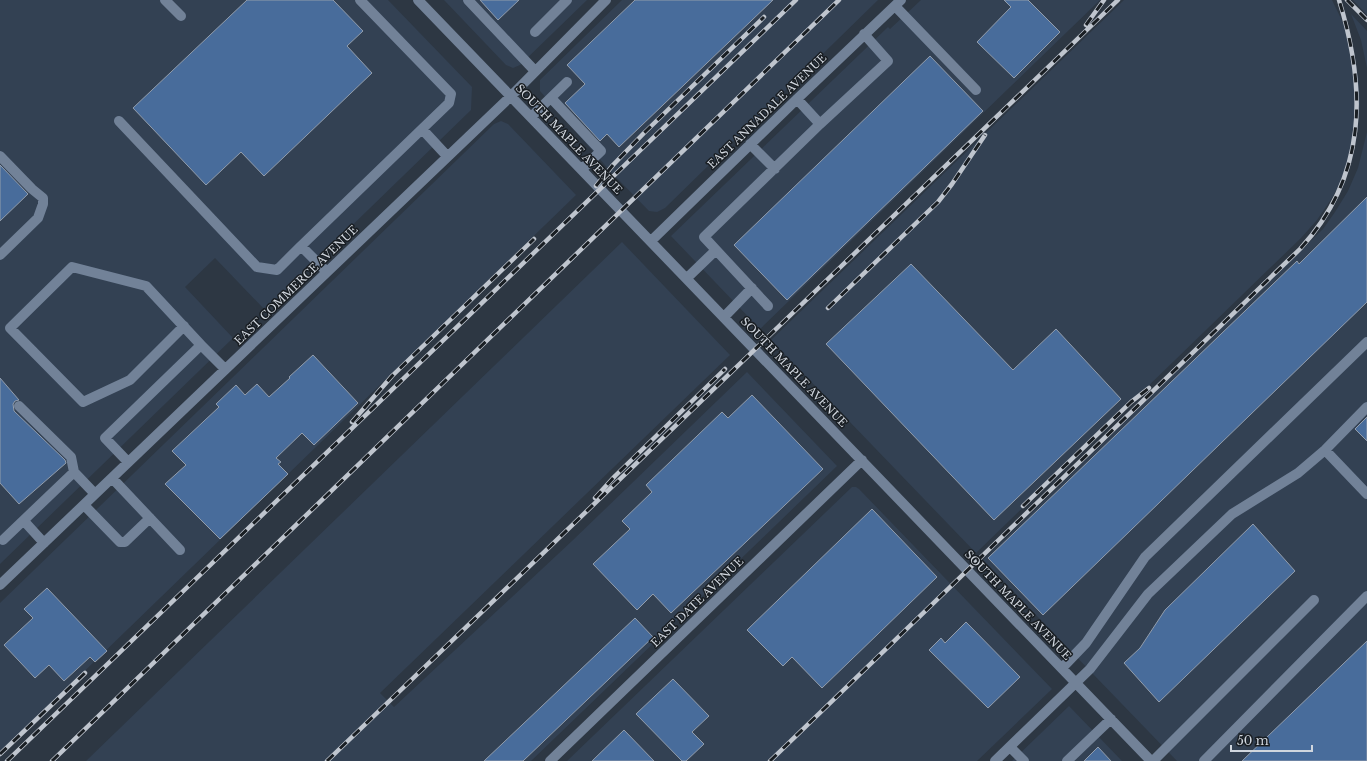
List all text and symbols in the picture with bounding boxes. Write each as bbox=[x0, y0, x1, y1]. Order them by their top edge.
street label: EAST ANNADALE AVENUE bbox=[705, 51, 829, 171]
street label: SOUTH MAPLE AVENUE bbox=[513, 81, 625, 197]
street label: EAST COMMERCE AVENUE bbox=[231, 222, 361, 348]
street label: SOUTH MAPLE AVENUE bbox=[738, 314, 850, 430]
street label: SOUTH MAPLE AVENUE bbox=[962, 547, 1074, 663]
street label: EAST DATE AVENUE bbox=[648, 554, 746, 650]
scale bar bbox=[1231, 727, 1312, 753]
text: 50 m bbox=[1237, 733, 1269, 748]

